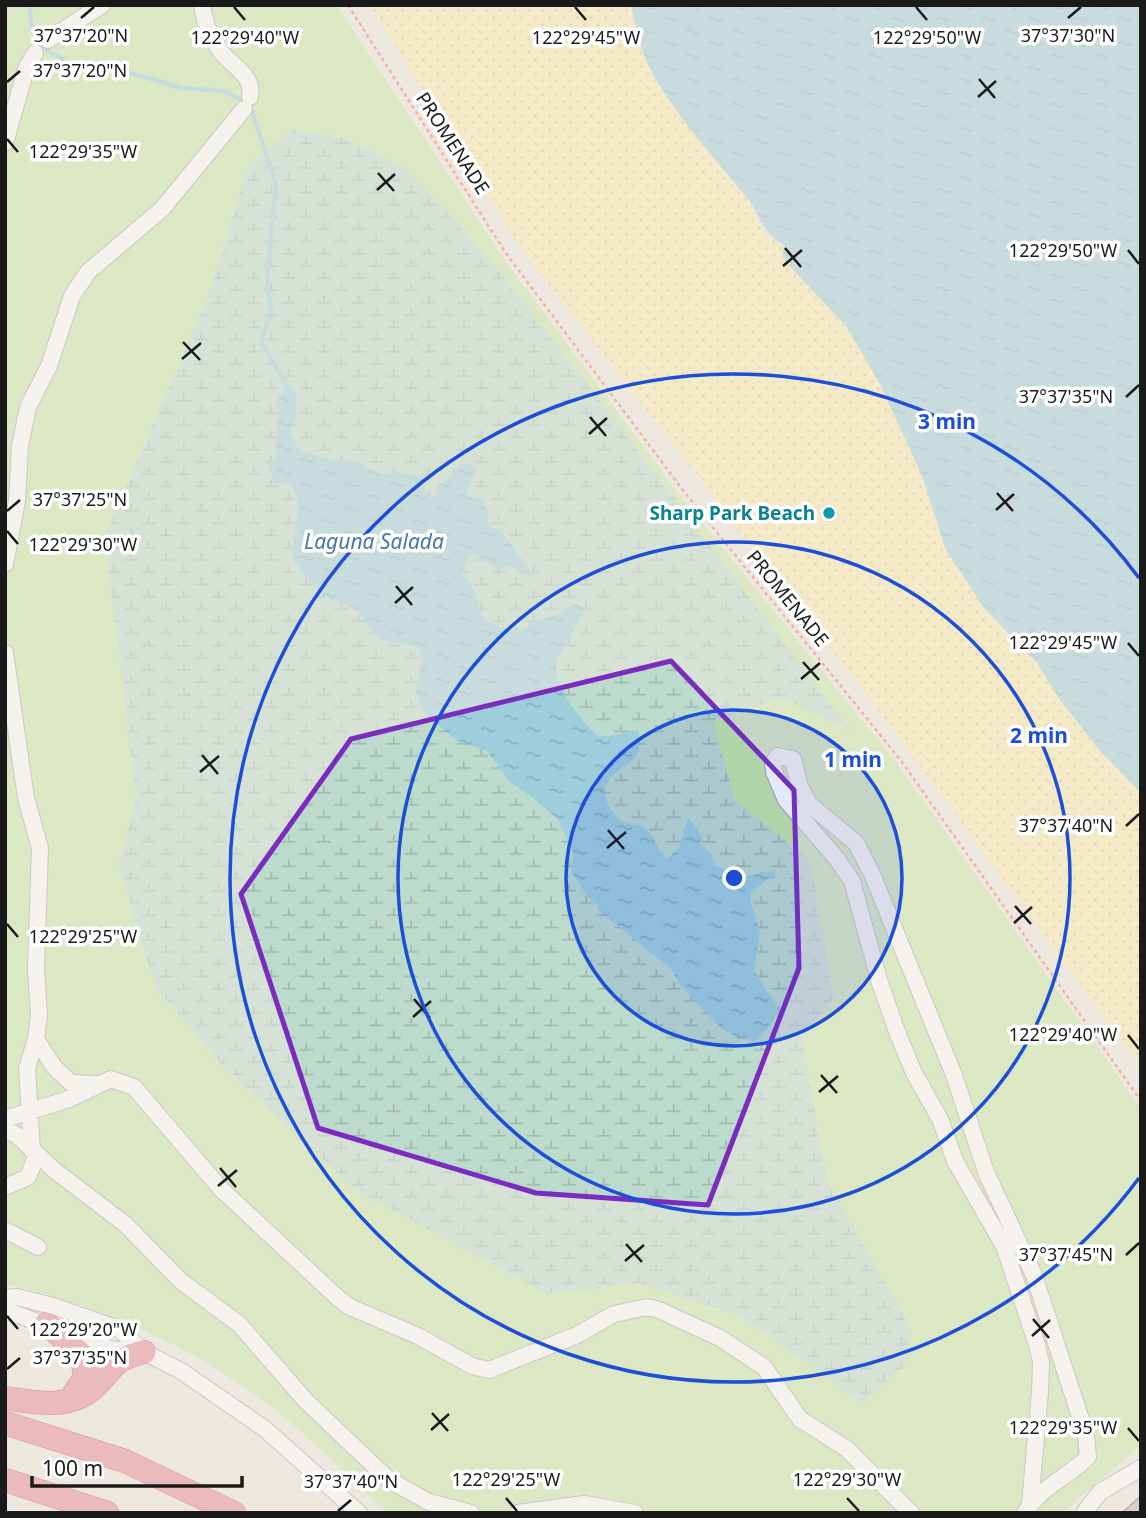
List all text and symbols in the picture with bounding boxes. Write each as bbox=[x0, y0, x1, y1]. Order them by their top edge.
text: 37°37'20"N bbox=[34, 23, 128, 47]
text: 37°37'30"N bbox=[1021, 23, 1115, 47]
text: 122°29'40"W bbox=[191, 25, 299, 49]
text: 122°29'45"W bbox=[532, 25, 640, 49]
text: 122°29'50"W bbox=[873, 25, 981, 49]
text: 37°37'20"N bbox=[33, 58, 127, 82]
street label: PROMENADE bbox=[410, 87, 496, 199]
text: 122°29'35"W bbox=[29, 139, 137, 163]
text: 122°29'50"W bbox=[1009, 238, 1117, 262]
text: 37°37'35"N bbox=[1019, 384, 1113, 408]
text: 3 min bbox=[918, 407, 976, 435]
text: 37°37'25"N bbox=[33, 487, 127, 511]
place label: Sharp Park Beach bbox=[649, 500, 815, 526]
marker: Sharp Park Beach bbox=[821, 505, 837, 521]
water label: Laguna Salada bbox=[304, 527, 444, 555]
text: 122°29'30"W bbox=[29, 532, 137, 556]
street label: PROMENADE bbox=[741, 544, 835, 652]
text: 122°29'45"W bbox=[1009, 630, 1117, 654]
text: 2 min bbox=[1010, 721, 1068, 749]
text: 1 min bbox=[824, 745, 882, 773]
text: 37°37'40"N bbox=[1019, 813, 1113, 837]
centre of rings bbox=[722, 866, 746, 890]
text: 122°29'25"W bbox=[29, 924, 137, 948]
text: 122°29'40"W bbox=[1009, 1022, 1117, 1046]
text: 37°37'45"N bbox=[1019, 1242, 1113, 1266]
text: 122°29'20"W bbox=[29, 1317, 137, 1341]
text: 37°37'35"N bbox=[33, 1345, 127, 1369]
text: 122°29'35"W bbox=[1009, 1415, 1117, 1439]
scale bar bbox=[32, 1444, 242, 1488]
text: 100 m bbox=[42, 1454, 103, 1482]
text: 122°29'25"W bbox=[452, 1467, 560, 1491]
text: 122°29'30"W bbox=[793, 1467, 901, 1491]
text: 37°37'40"N bbox=[304, 1469, 398, 1493]

